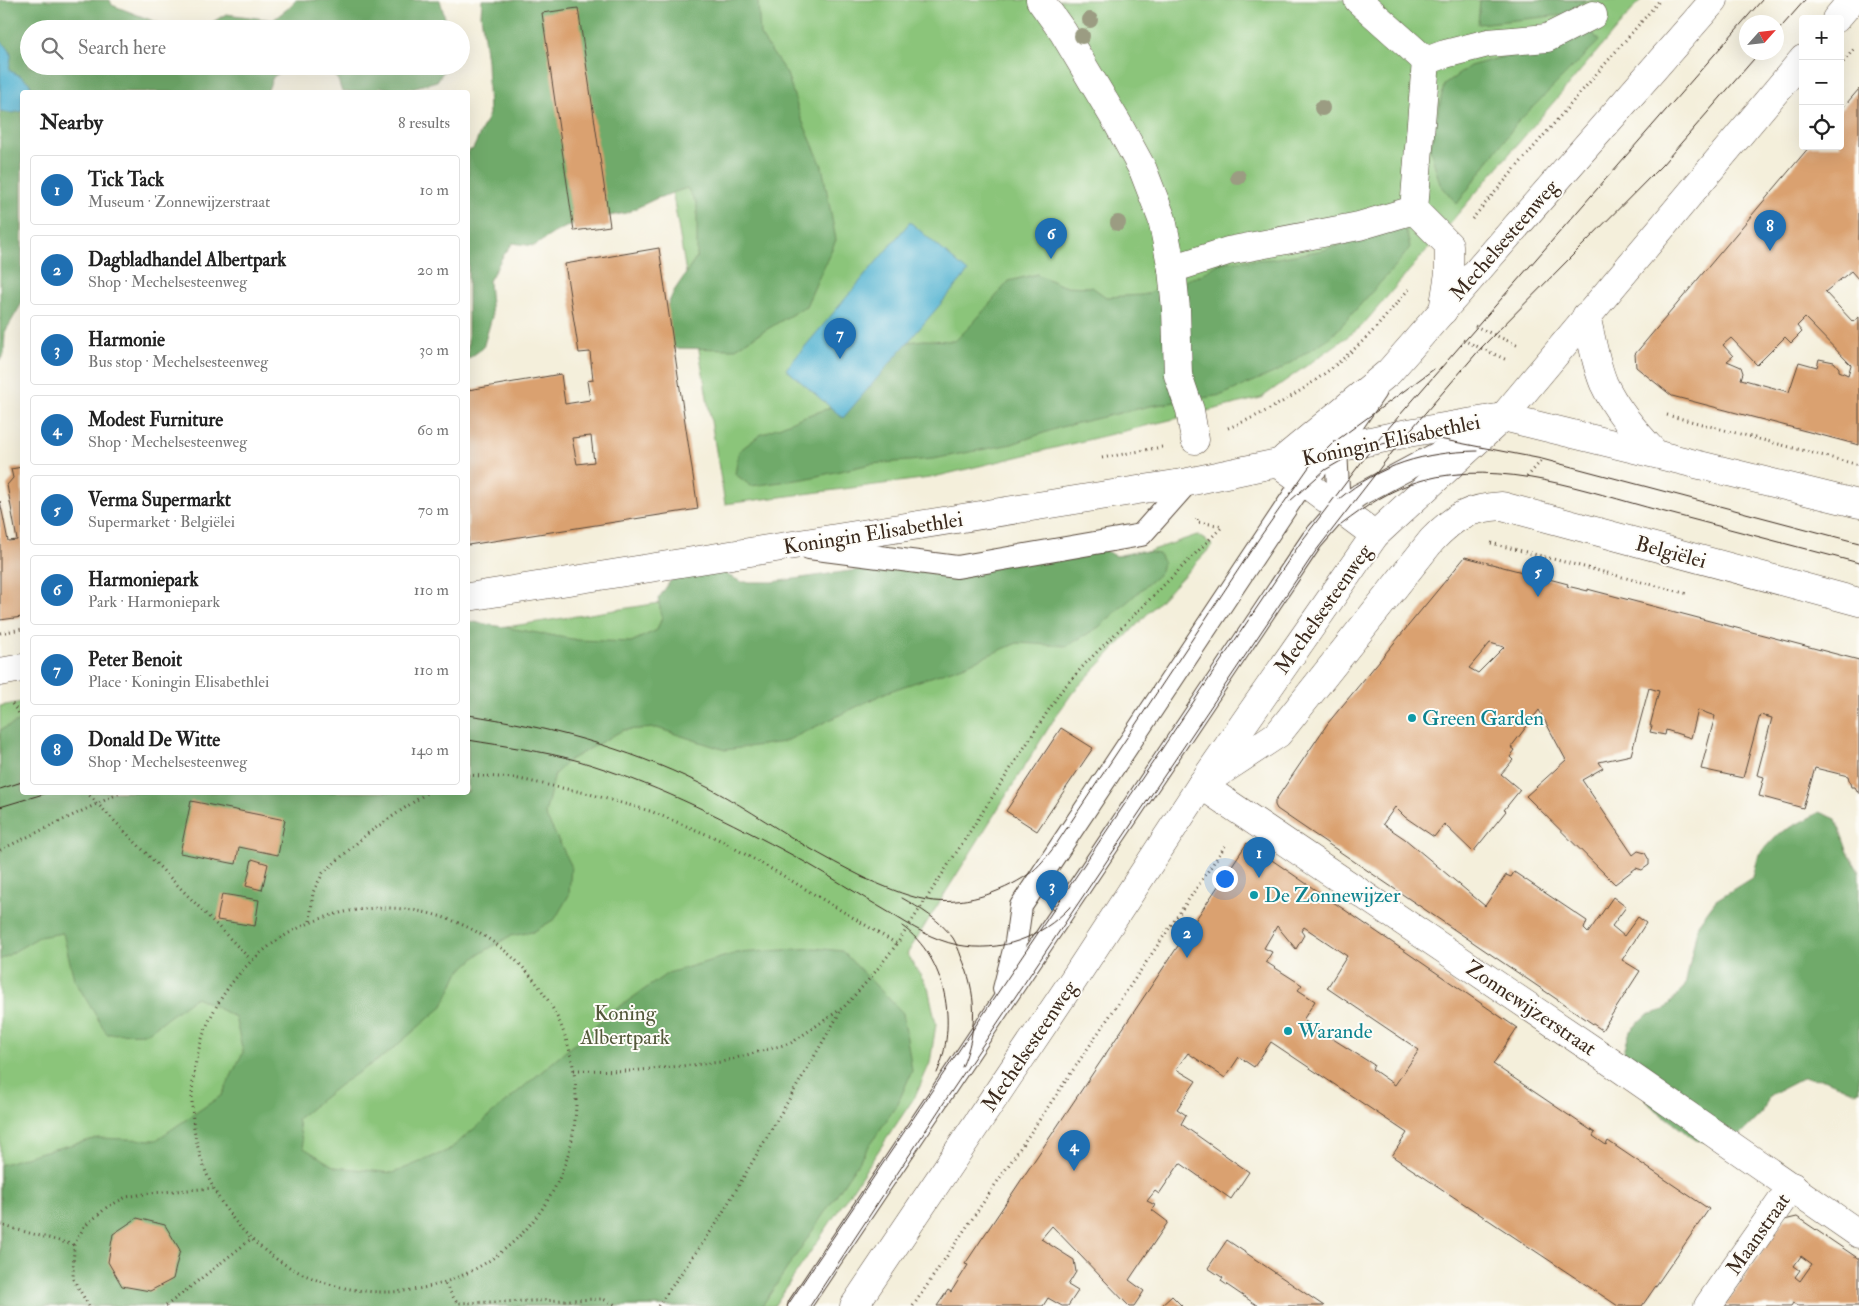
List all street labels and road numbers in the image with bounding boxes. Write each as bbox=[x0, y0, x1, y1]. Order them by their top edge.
street label: Mechelsesteenweg bbox=[1444, 173, 1565, 307]
street label: Koningin Elisabethlei bbox=[1300, 408, 1483, 473]
street label: Koningin Elisabethlei bbox=[781, 506, 965, 561]
street label: Belgiëlei bbox=[1633, 530, 1710, 575]
street label: Mechelsesteenweg bbox=[1269, 539, 1379, 679]
street label: Zonnewijzerstraat bbox=[1460, 955, 1602, 1062]
street label: Mechelsesteenweg bbox=[976, 975, 1084, 1117]
street label: Maanstraat bbox=[1720, 1188, 1797, 1281]

